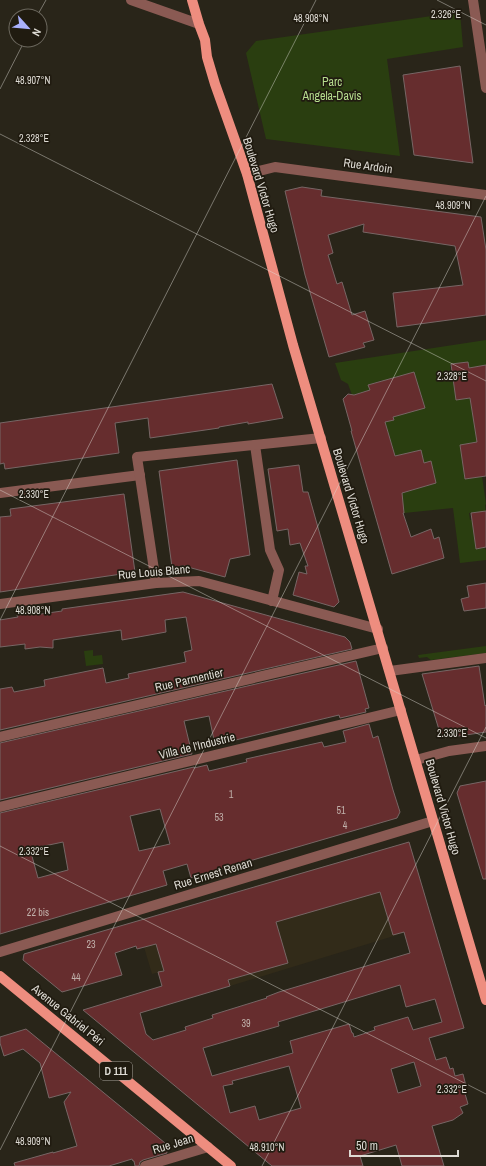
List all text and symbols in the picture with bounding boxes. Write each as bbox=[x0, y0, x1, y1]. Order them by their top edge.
north arrow bbox=[8, 8, 48, 48]
text: 2.326°E bbox=[431, 8, 461, 21]
text: 48.908°N bbox=[294, 12, 329, 25]
text: N bbox=[29, 26, 45, 39]
text: 48.907°N bbox=[16, 74, 51, 87]
park label: Parc Angela-Davis bbox=[301, 74, 362, 104]
text: 2.328°E bbox=[19, 132, 49, 145]
street label: Boulevard Victor Hugo bbox=[239, 135, 283, 235]
street label: Rue Ardoin bbox=[343, 155, 393, 177]
text: 48.909°N bbox=[436, 199, 471, 212]
text: 2.328°E bbox=[437, 370, 467, 383]
street label: Boulevard Victor Hugo bbox=[329, 446, 373, 546]
text: 2.330°E bbox=[19, 488, 49, 501]
street label: Rue Louis Blanc bbox=[117, 561, 191, 583]
text: 48.908°N bbox=[16, 604, 51, 617]
street label: Rue Parmentier bbox=[153, 664, 225, 696]
text: 2.330°E bbox=[437, 727, 467, 740]
street label: Villa de l'Industrie bbox=[157, 729, 237, 763]
street label: Boulevard Victor Hugo bbox=[422, 757, 464, 857]
house number: 1 bbox=[229, 788, 234, 801]
house number: 51 bbox=[336, 804, 346, 817]
house number: 53 bbox=[214, 811, 224, 824]
house number: 4 bbox=[343, 819, 348, 832]
text: 2.332°E bbox=[19, 845, 49, 858]
street label: Rue Ernest Renan bbox=[172, 855, 254, 893]
house number: 22 bis bbox=[27, 906, 49, 919]
house number: 23 bbox=[86, 938, 96, 951]
house number: 44 bbox=[71, 971, 81, 984]
street label: Avenue Gabriel Péri bbox=[28, 980, 108, 1049]
house number: 39 bbox=[241, 1017, 251, 1030]
road number: D 111 bbox=[100, 1062, 132, 1080]
text: 2.332°E bbox=[437, 1083, 467, 1096]
street label: Rue Jean bbox=[151, 1130, 195, 1158]
scale bar bbox=[350, 1132, 458, 1158]
text: 48.909°N bbox=[16, 1135, 51, 1148]
text: 50 m bbox=[356, 1138, 378, 1154]
text: 48.910°N bbox=[250, 1141, 285, 1154]

